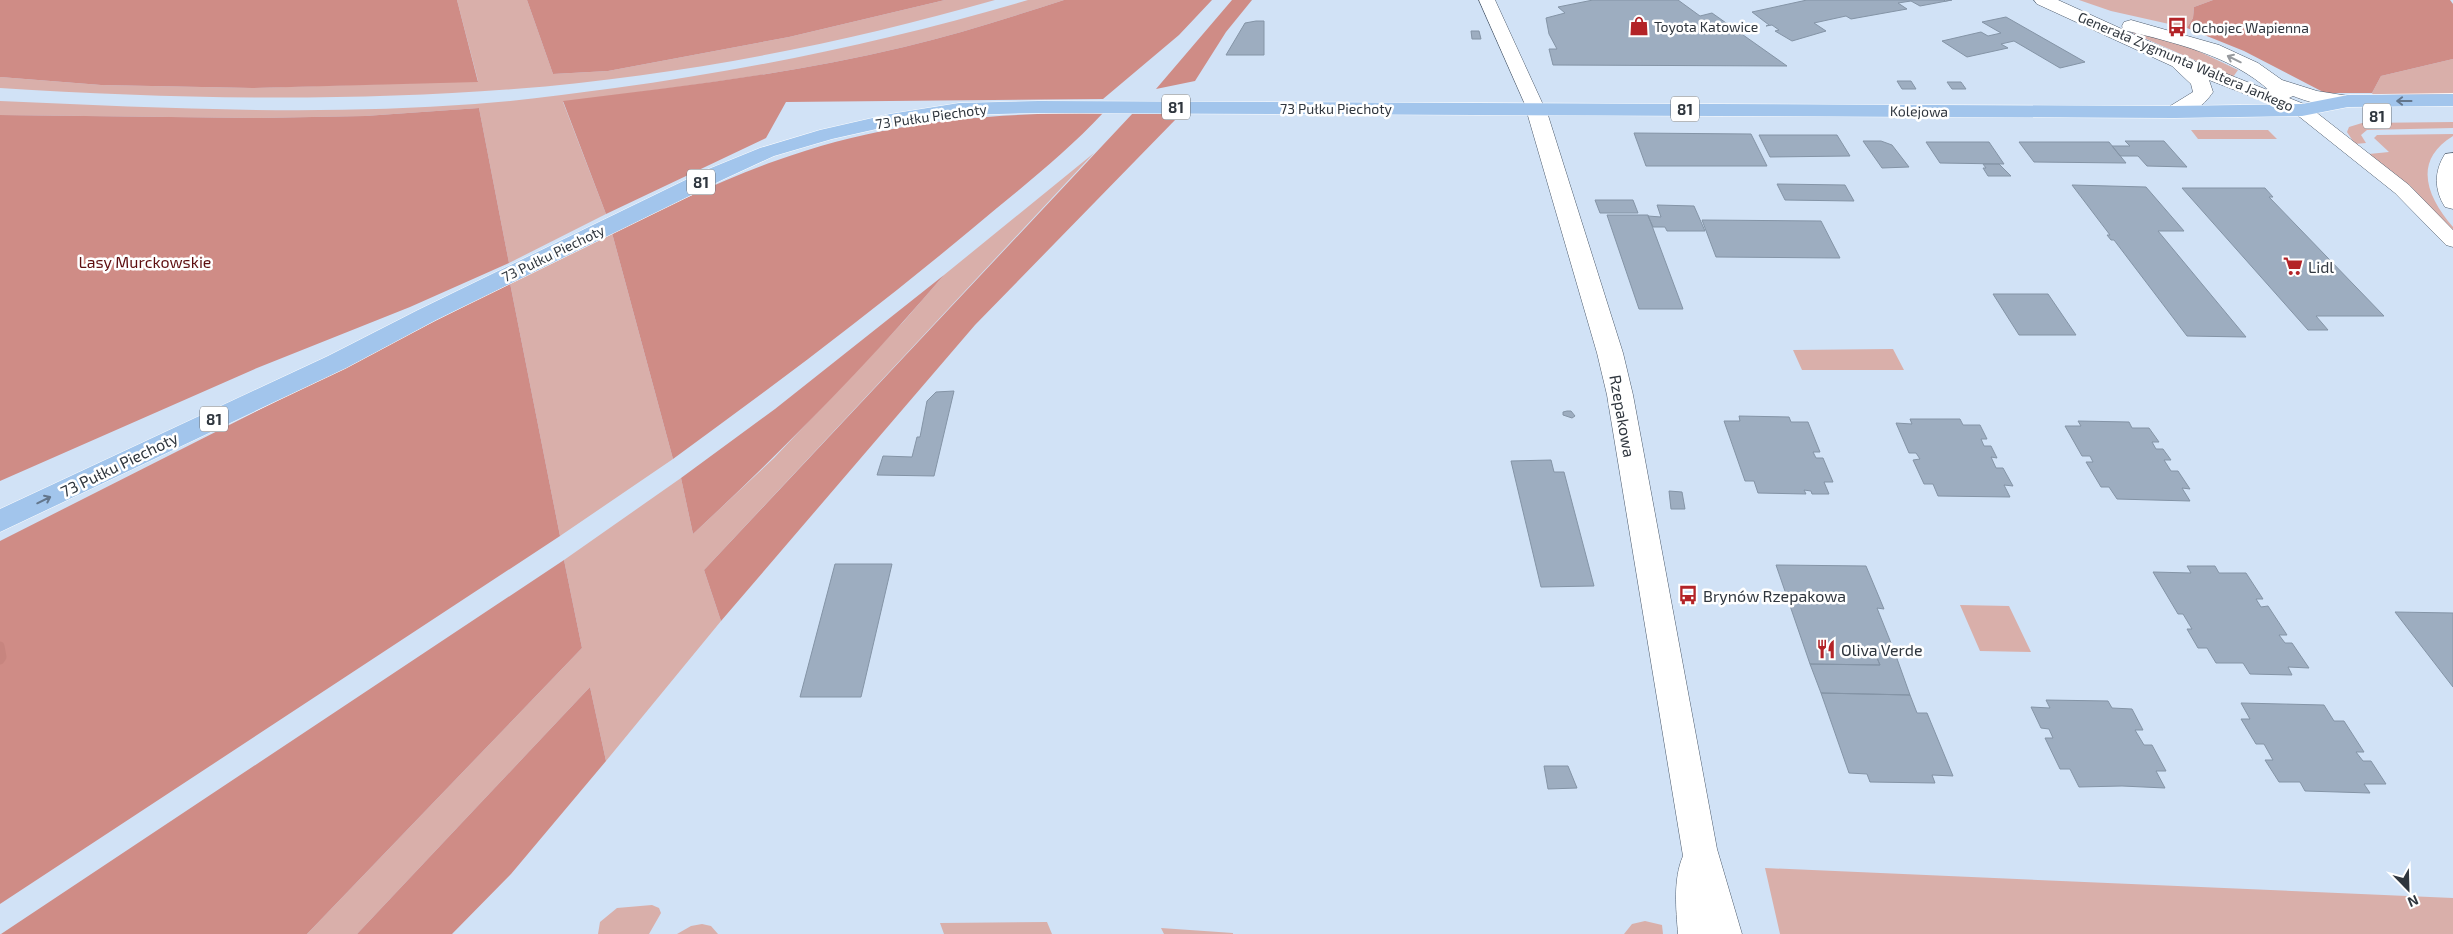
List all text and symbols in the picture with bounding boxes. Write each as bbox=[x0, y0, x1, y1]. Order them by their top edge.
street label: Generała Zygmunta Waltera Jankego bbox=[2076, 8, 2296, 114]
shop icon: Toyota Katowice bbox=[1628, 15, 1650, 37]
bus stop icon: Ochojec Wapienna bbox=[2166, 16, 2188, 38]
place label: Toyota Katowice bbox=[1654, 18, 1758, 35]
place label: Ochojec Wapienna bbox=[2192, 19, 2309, 36]
one-way arrow bbox=[2227, 54, 2242, 63]
road number: 81 bbox=[1162, 94, 1190, 120]
road number: 81 bbox=[1671, 96, 1699, 122]
one-way arrow bbox=[2397, 96, 2413, 106]
street label: 73 Pułku Piechoty bbox=[874, 100, 988, 132]
street label: 73 Pułku Piechoty bbox=[1280, 100, 1393, 117]
street label: Kolejowa bbox=[1890, 102, 1948, 120]
road number: 81 bbox=[2363, 104, 2391, 128]
road number: 81 bbox=[687, 170, 715, 194]
street label: 73 Pułku Piechoty bbox=[499, 221, 608, 285]
park label: Lasy Murckowskie bbox=[79, 252, 211, 271]
supermarket icon: Lidl bbox=[2282, 255, 2304, 277]
place label: Lidl bbox=[2308, 257, 2334, 276]
street label: Rzepakowa bbox=[1606, 373, 1640, 459]
road number: 81 bbox=[200, 406, 228, 432]
street label: 73 Pułku Piechoty bbox=[57, 427, 181, 501]
one-way arrow bbox=[36, 494, 51, 504]
bus stop icon: Brynów Rzepakowa bbox=[1677, 584, 1699, 606]
place label: Brynów Rzepakowa bbox=[1703, 586, 1846, 605]
restaurant icon: Oliva Verde bbox=[1815, 638, 1837, 660]
place label: Oliva Verde bbox=[1841, 640, 1923, 659]
north arrow bbox=[2383, 864, 2433, 914]
text: N bbox=[2405, 892, 2421, 911]

